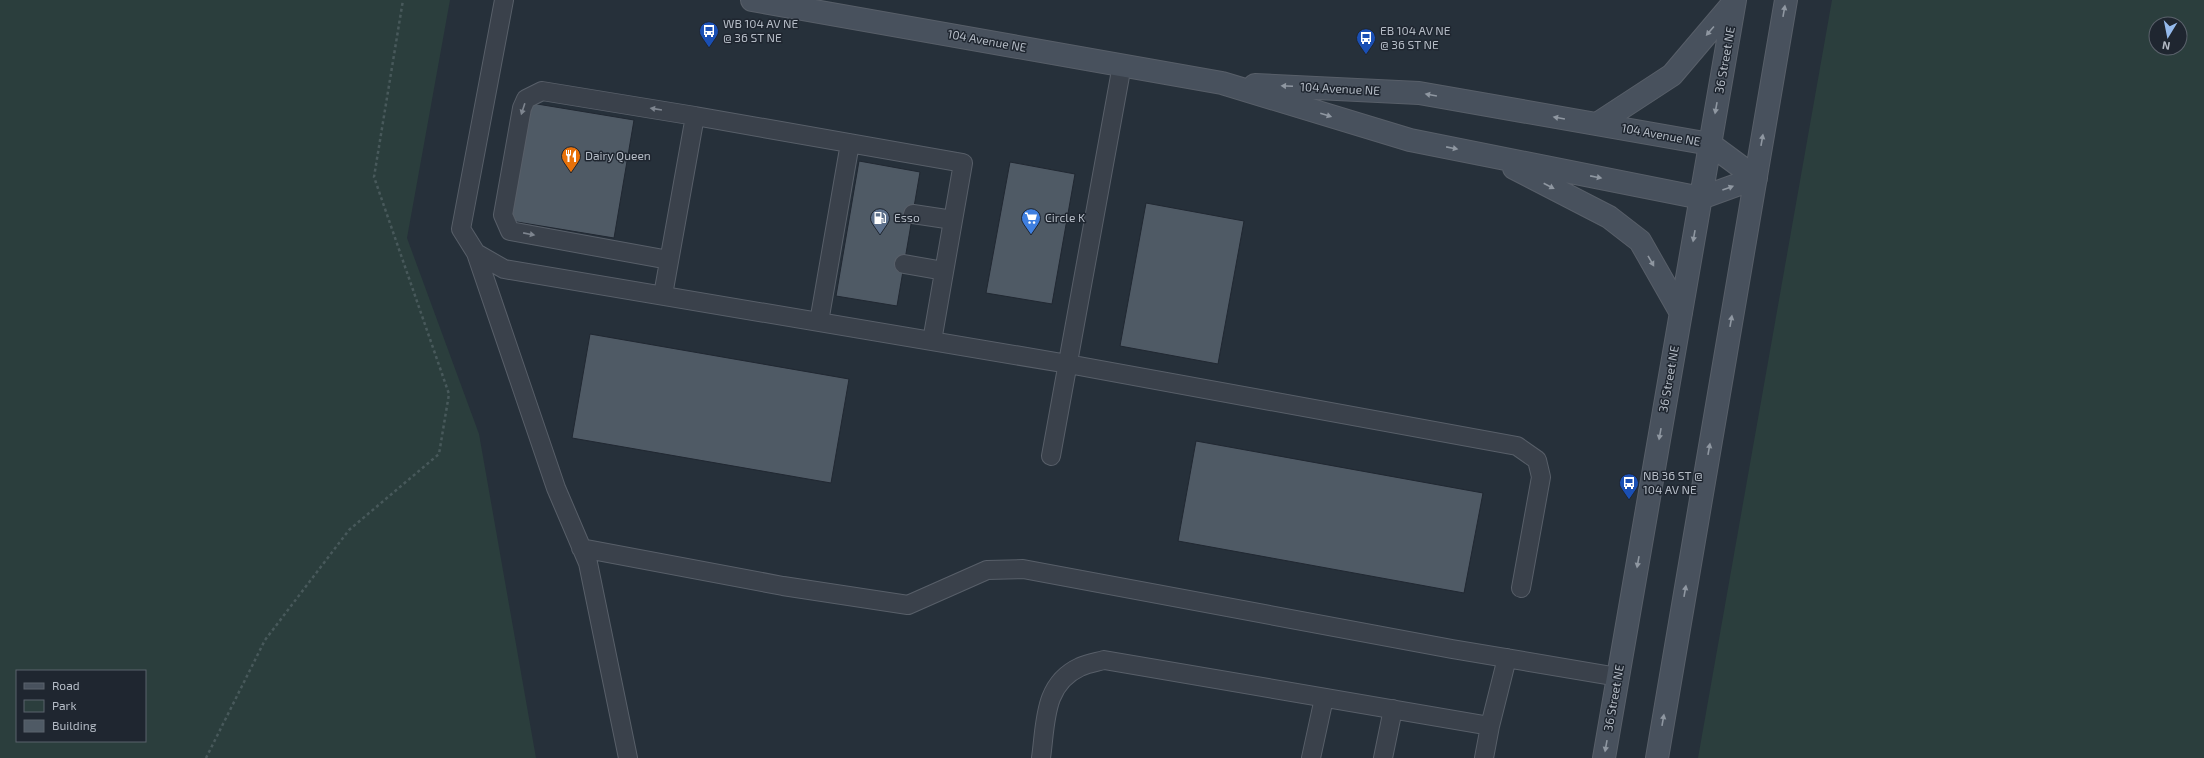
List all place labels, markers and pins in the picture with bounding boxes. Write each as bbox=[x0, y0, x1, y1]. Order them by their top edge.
place label: WB 104 AV NE @ 36 ST NE bbox=[723, 16, 798, 44]
bus stop icon: WB 104 AV NE @ 36 ST NE bbox=[698, 20, 720, 48]
place label: EB 104 AV NE @ 36 ST NE bbox=[1380, 23, 1451, 51]
bus stop icon: EB 104 AV NE @ 36 ST NE bbox=[1355, 27, 1377, 55]
restaurant icon: Dairy Queen bbox=[560, 145, 582, 173]
place label: Dairy Queen bbox=[585, 148, 651, 163]
fuel station icon: Esso bbox=[869, 207, 891, 235]
supermarket icon: Circle K bbox=[1020, 207, 1042, 235]
place label: Esso bbox=[894, 210, 920, 224]
place label: Circle K bbox=[1045, 210, 1085, 224]
place label: NB 36 ST @ 104 AV NE bbox=[1643, 468, 1703, 496]
bus stop icon: NB 36 ST @ 104 AV NE bbox=[1618, 472, 1640, 500]

